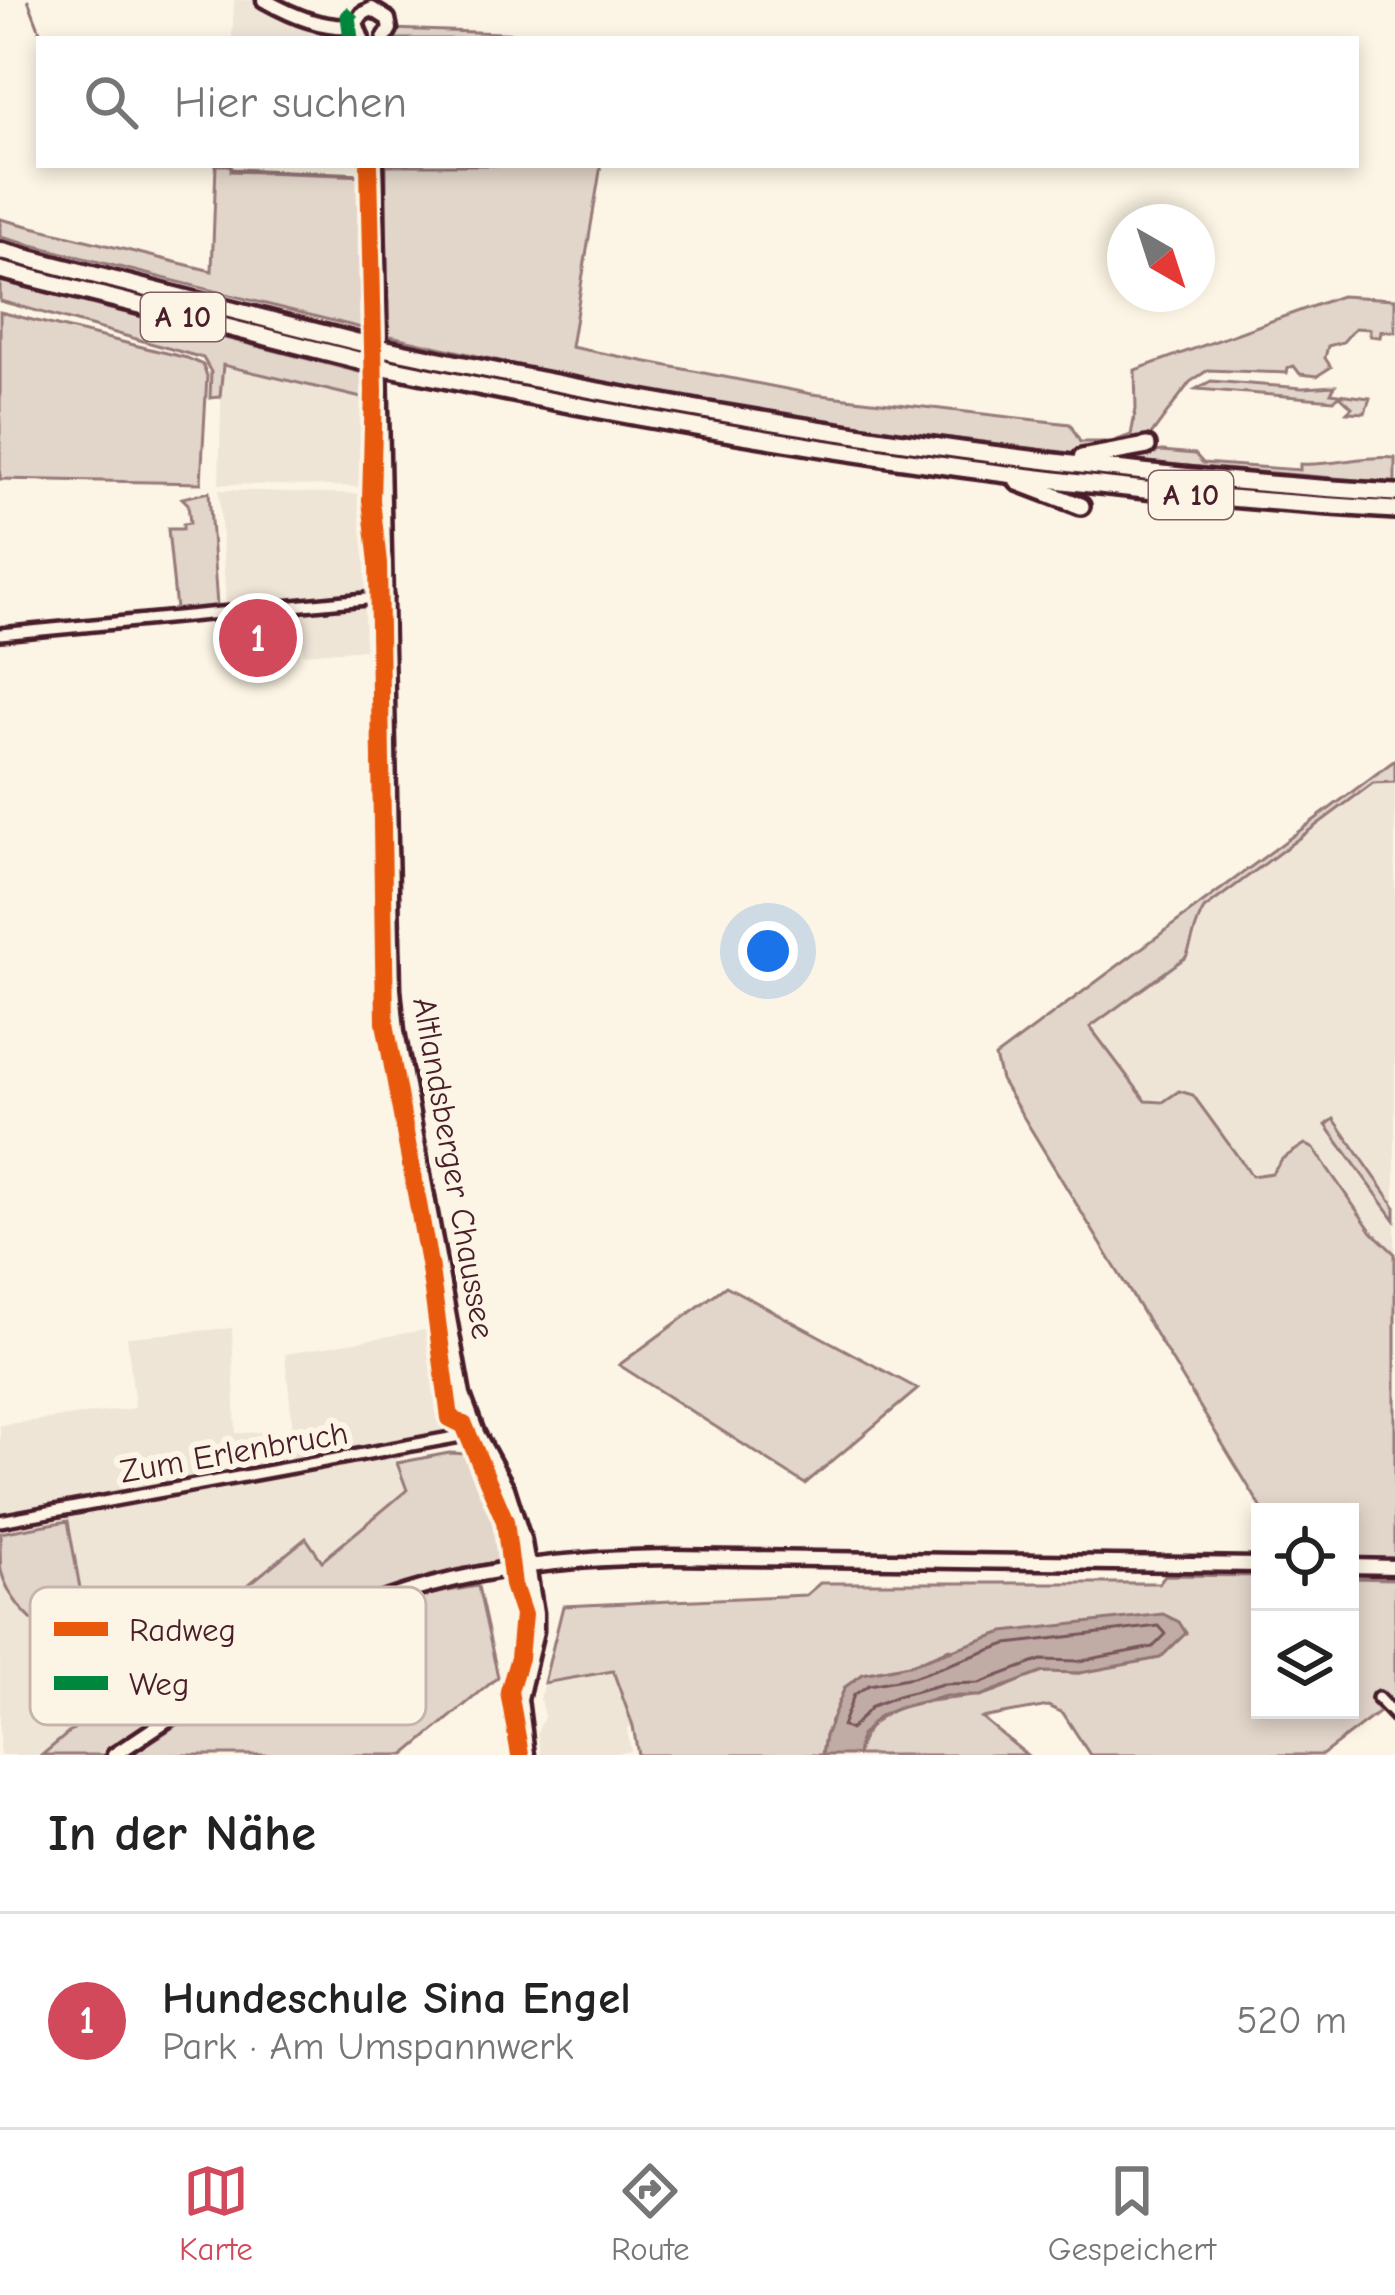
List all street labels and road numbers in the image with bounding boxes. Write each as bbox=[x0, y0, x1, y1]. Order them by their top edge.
road number: A 10 bbox=[141, 293, 225, 341]
road number: A 10 bbox=[1149, 471, 1233, 519]
street label: Altlandsberger Chaussee bbox=[405, 994, 503, 1342]
street label: Zum Erlenbruch bbox=[117, 1413, 351, 1491]

